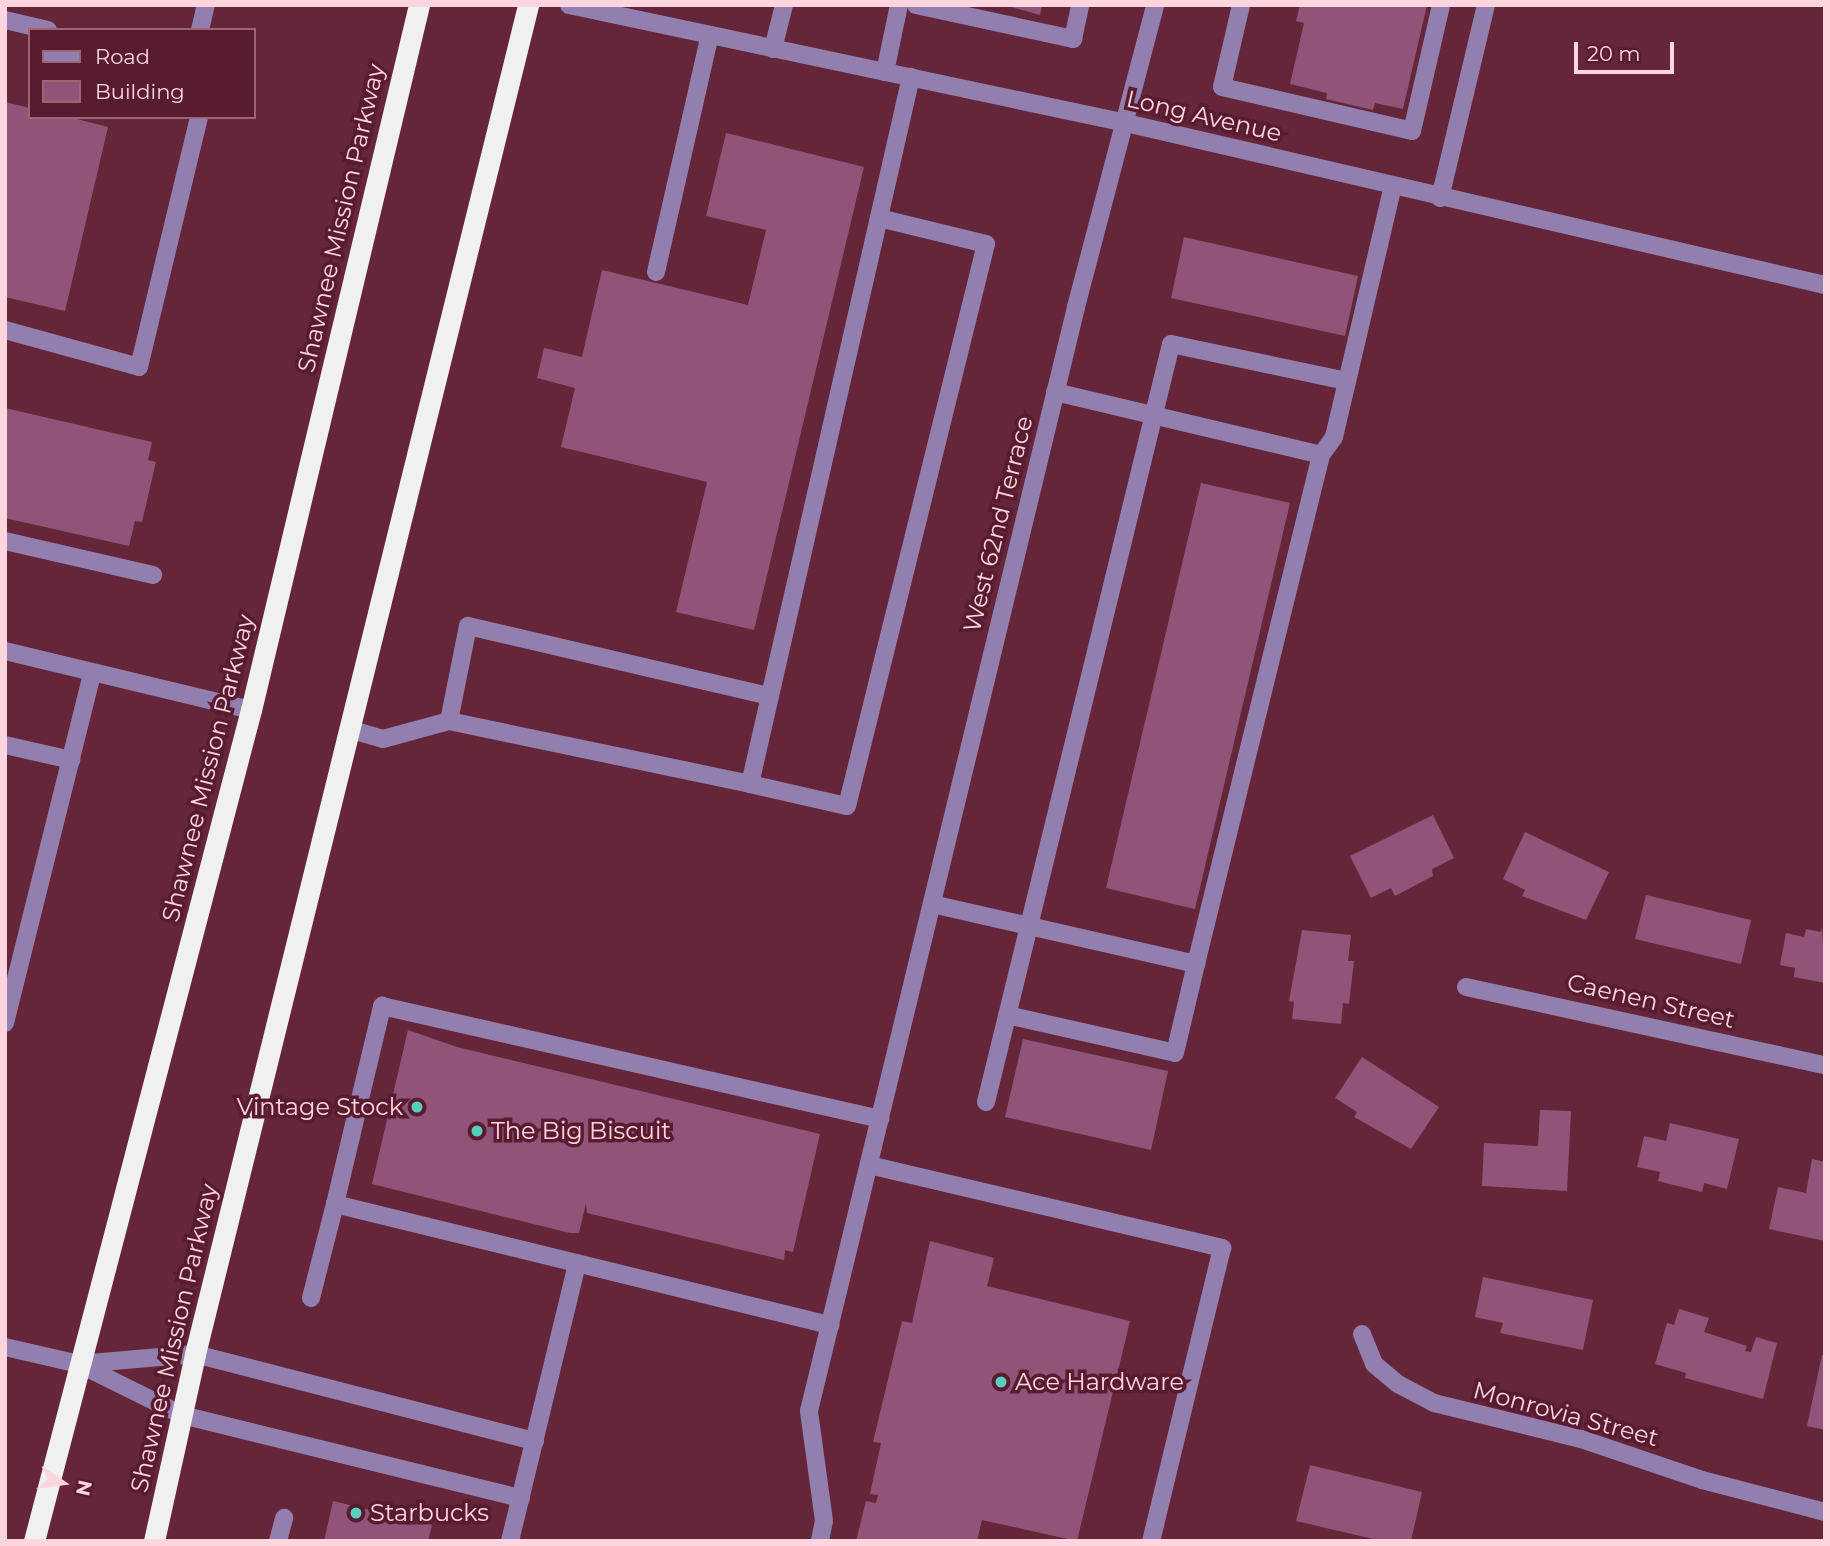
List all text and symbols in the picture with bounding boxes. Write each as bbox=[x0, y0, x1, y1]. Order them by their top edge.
legend bbox=[28, 28, 256, 119]
scale bar bbox=[1578, 28, 1678, 72]
text: 20 m bbox=[1587, 41, 1641, 66]
text: Road bbox=[95, 44, 150, 69]
street label: Shawnee Mission Parkway bbox=[291, 61, 391, 375]
text: Building bbox=[95, 79, 185, 104]
street label: Long Avenue bbox=[1124, 84, 1284, 148]
street label: West 62nd Terrace bbox=[957, 413, 1039, 635]
street label: Shawnee Mission Parkway bbox=[156, 611, 260, 925]
street label: Caenen Street bbox=[1564, 968, 1738, 1034]
place label: Vintage Stock bbox=[237, 1093, 403, 1121]
marker: Vintage Stock bbox=[409, 1099, 425, 1115]
place label: The Big Biscuit bbox=[491, 1117, 671, 1145]
marker: The Big Biscuit bbox=[469, 1123, 485, 1139]
street label: Shawnee Mission Parkway bbox=[124, 1181, 224, 1495]
place label: Ace Hardware bbox=[1015, 1368, 1184, 1396]
marker: Ace Hardware bbox=[993, 1374, 1009, 1390]
street label: Monrovia Street bbox=[1470, 1375, 1662, 1453]
north arrow bbox=[28, 1448, 98, 1518]
text: N bbox=[71, 1478, 97, 1498]
place label: Starbucks bbox=[370, 1499, 489, 1527]
marker: Starbucks bbox=[348, 1505, 364, 1521]

